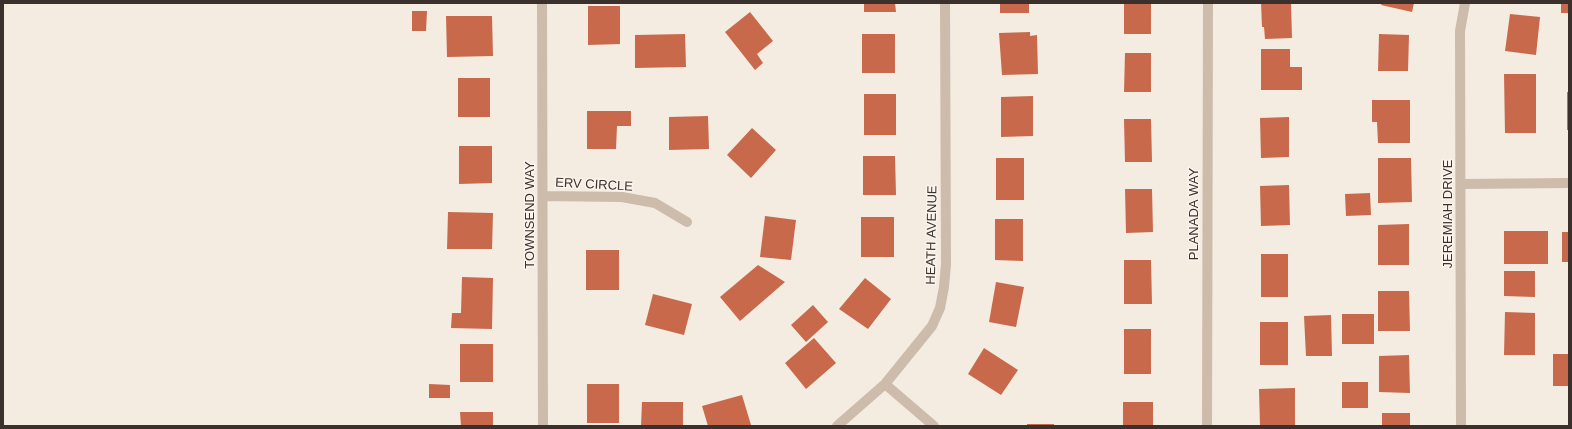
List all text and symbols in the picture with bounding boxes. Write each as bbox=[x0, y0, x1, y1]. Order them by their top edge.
street label: JEREMIAH DRIVE bbox=[1440, 159, 1456, 269]
street label: TOWNSEND WAY bbox=[522, 161, 538, 269]
street label: PLANADA WAY bbox=[1186, 168, 1202, 260]
street label: ERV CIRCLE bbox=[555, 175, 633, 195]
street label: HEATH AVENUE bbox=[923, 185, 941, 285]

